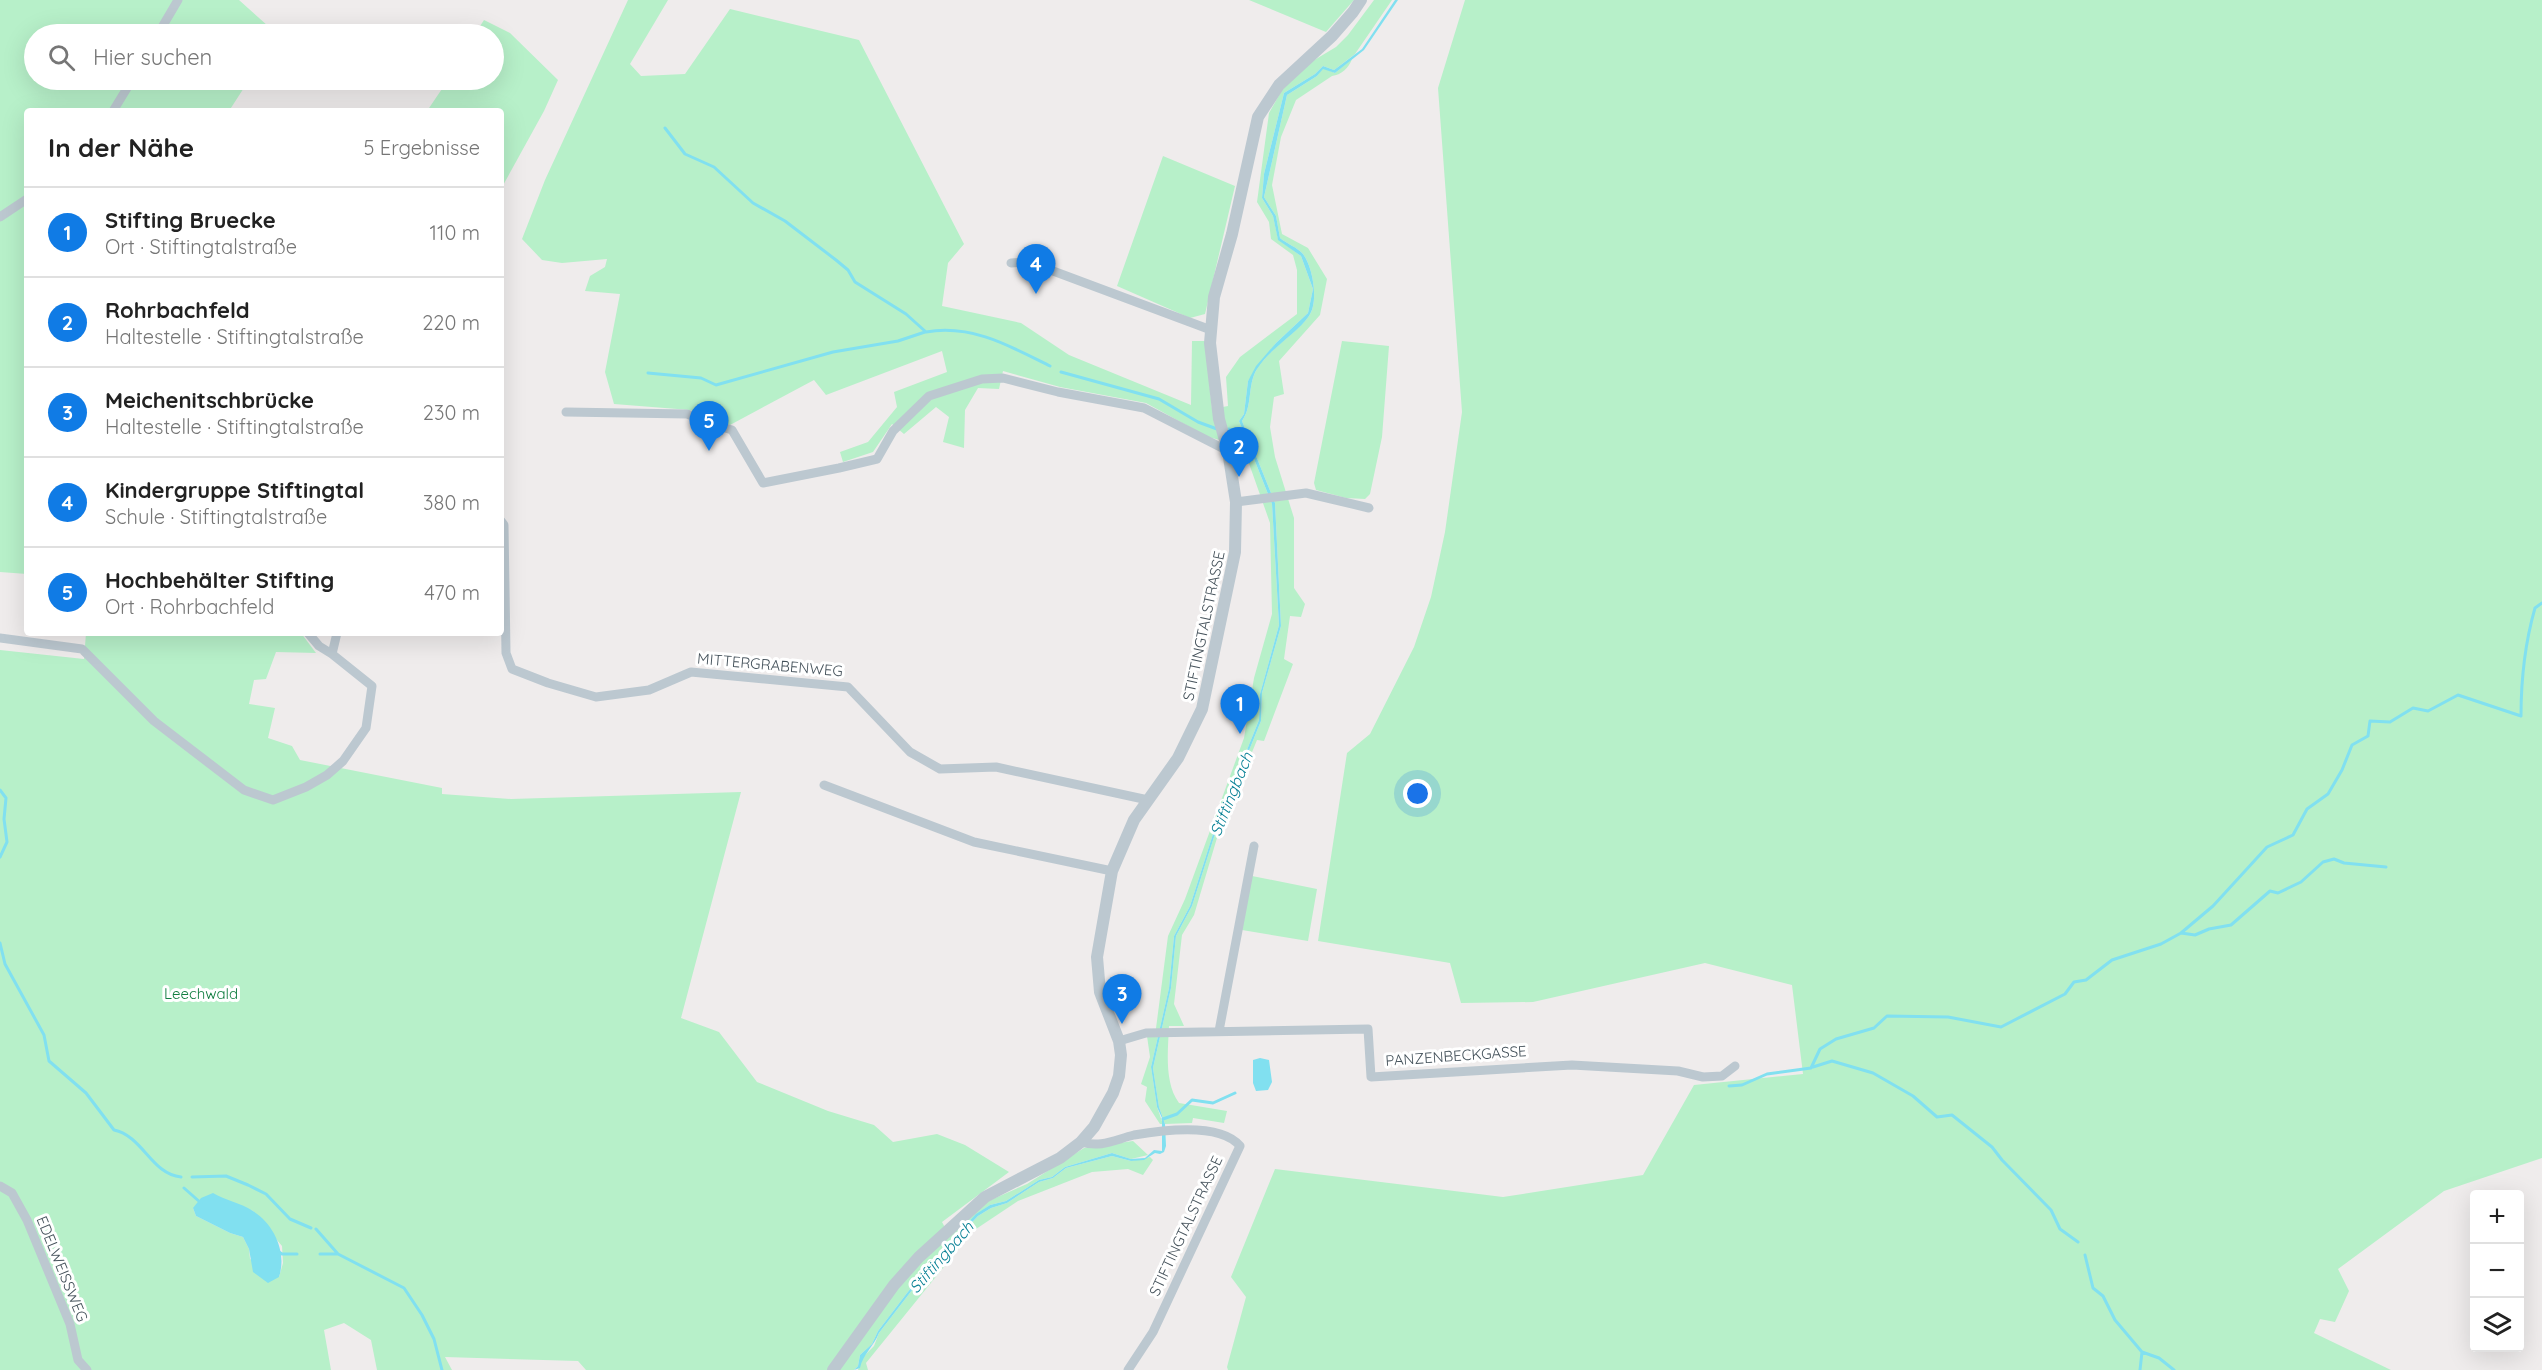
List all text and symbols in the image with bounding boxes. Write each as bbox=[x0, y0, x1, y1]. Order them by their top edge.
search box bbox=[24, 24, 504, 90]
icon: search bbox=[45, 41, 78, 74]
text: Hier suchen bbox=[93, 43, 212, 71]
text: In der Nähe bbox=[48, 131, 194, 164]
text: 5 Ergebnisse bbox=[363, 135, 480, 160]
text: Stifting Bruecke bbox=[105, 206, 276, 234]
text: 1 bbox=[64, 220, 71, 245]
text: 110 m bbox=[430, 220, 480, 245]
text: Ort · Stiftingtalstraße bbox=[105, 234, 297, 259]
pin: 4 bbox=[1016, 244, 1056, 294]
text: Rohrbachfeld bbox=[105, 296, 250, 324]
text: 2 bbox=[62, 310, 73, 335]
text: 220 m bbox=[422, 310, 480, 335]
text: Haltestelle · Stiftingtalstraße bbox=[105, 324, 364, 349]
text: Meichenitschbrücke bbox=[105, 386, 314, 414]
text: 3 bbox=[62, 400, 73, 425]
text: 230 m bbox=[423, 400, 480, 425]
pin: 5 bbox=[690, 402, 728, 451]
text: Haltestelle · Stiftingtalstraße bbox=[105, 414, 364, 439]
pin: 2 bbox=[1220, 428, 1258, 477]
text: Kindergruppe Stiftingtal bbox=[105, 476, 364, 504]
text: 4 bbox=[62, 490, 73, 515]
text: 380 m bbox=[423, 490, 480, 515]
text: Schule · Stiftingtalstraße bbox=[105, 504, 327, 529]
street label: STIFTINGTALSTRASSE bbox=[1178, 549, 1229, 702]
text: Hochbehälter Stifting bbox=[105, 566, 334, 594]
text: 5 bbox=[62, 580, 73, 605]
text: 470 m bbox=[424, 580, 480, 605]
text: Ort · Rohrbachfeld bbox=[105, 594, 274, 619]
street label: MITTERGRABENWEG bbox=[697, 649, 844, 680]
pin: 1 bbox=[1220, 684, 1260, 734]
water label: Stiftingbach bbox=[1205, 748, 1257, 839]
your location bbox=[1403, 779, 1432, 808]
pin: 3 bbox=[1102, 974, 1142, 1024]
park label: Leechwald bbox=[164, 984, 238, 1003]
street label: PANZENBECKGASSE bbox=[1385, 1041, 1527, 1070]
street label: STIFTINGTALSTRASSE bbox=[1145, 1153, 1226, 1299]
map controls bbox=[2470, 1190, 2524, 1352]
button: + bbox=[2470, 1190, 2524, 1244]
street label: EDELWEISSWEG bbox=[33, 1213, 92, 1324]
water label: Stiftingbach bbox=[904, 1216, 978, 1297]
button: − bbox=[2470, 1244, 2524, 1298]
button: layers bbox=[2470, 1298, 2524, 1352]

